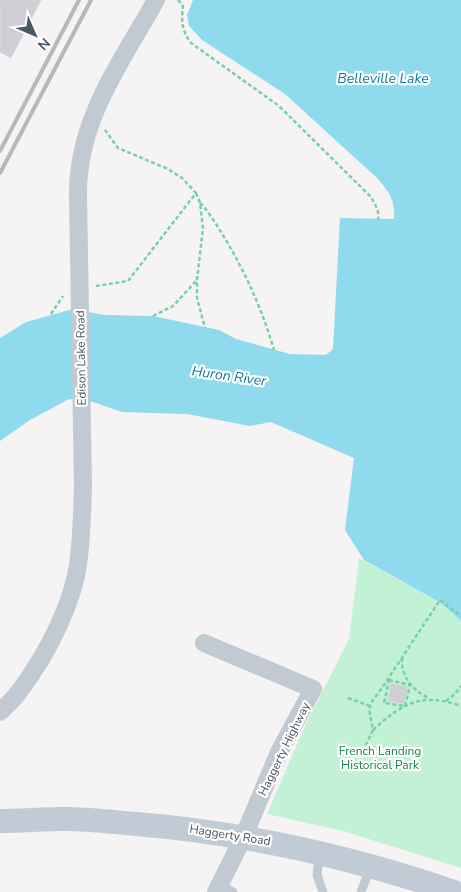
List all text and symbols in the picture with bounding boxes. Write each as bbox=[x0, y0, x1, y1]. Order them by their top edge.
north arrow bbox=[10, 10, 60, 60]
text: N bbox=[33, 33, 54, 54]
water label: Belleville Lake bbox=[337, 69, 429, 88]
street label: Edison Lake Road bbox=[72, 310, 90, 406]
water label: Huron River bbox=[191, 361, 268, 391]
street label: Haggerty Highway bbox=[254, 699, 314, 798]
park label: French Landing Historical Park bbox=[339, 743, 421, 773]
street label: Haggerty Road bbox=[188, 821, 272, 849]

